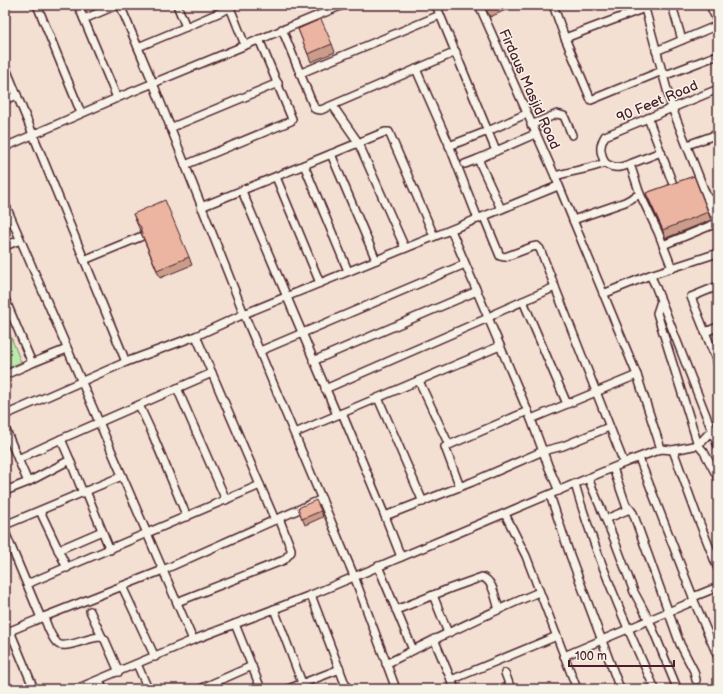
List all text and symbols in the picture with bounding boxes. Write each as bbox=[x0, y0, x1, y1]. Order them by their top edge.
street label: Firdaus Masjid Road bbox=[495, 26, 564, 152]
street label: 90 Feet Road bbox=[614, 77, 700, 126]
scale bar bbox=[569, 642, 674, 668]
text: 100 m bbox=[575, 649, 607, 664]

